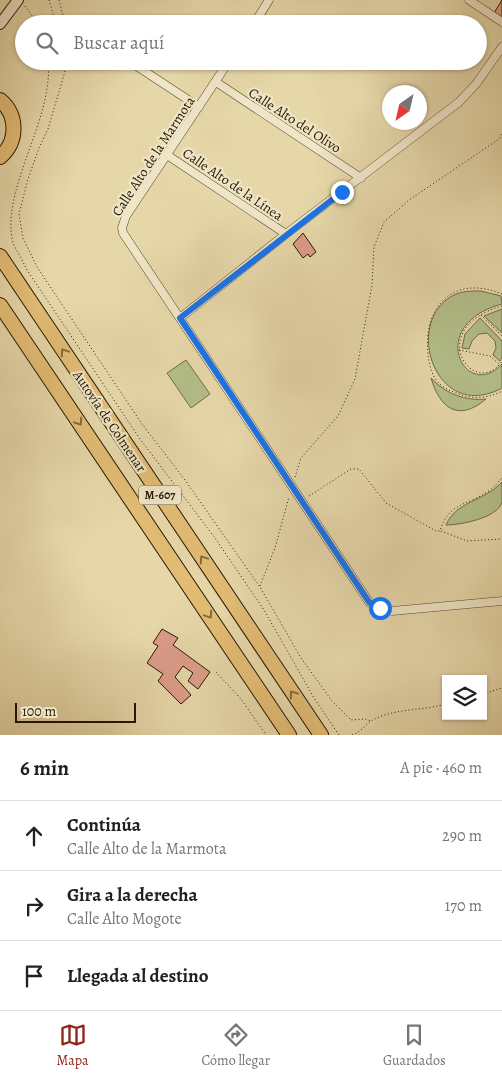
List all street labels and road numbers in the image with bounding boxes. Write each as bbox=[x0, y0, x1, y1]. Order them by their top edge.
street label: Calle Alto del Olivo bbox=[245, 83, 345, 157]
street label: Calle Alto de la Marmota bbox=[107, 92, 200, 220]
street label: Calle Alto de la Línea bbox=[179, 144, 287, 225]
street label: Autovía de Colmenar bbox=[68, 366, 151, 477]
road number: M-607 bbox=[139, 486, 181, 504]

